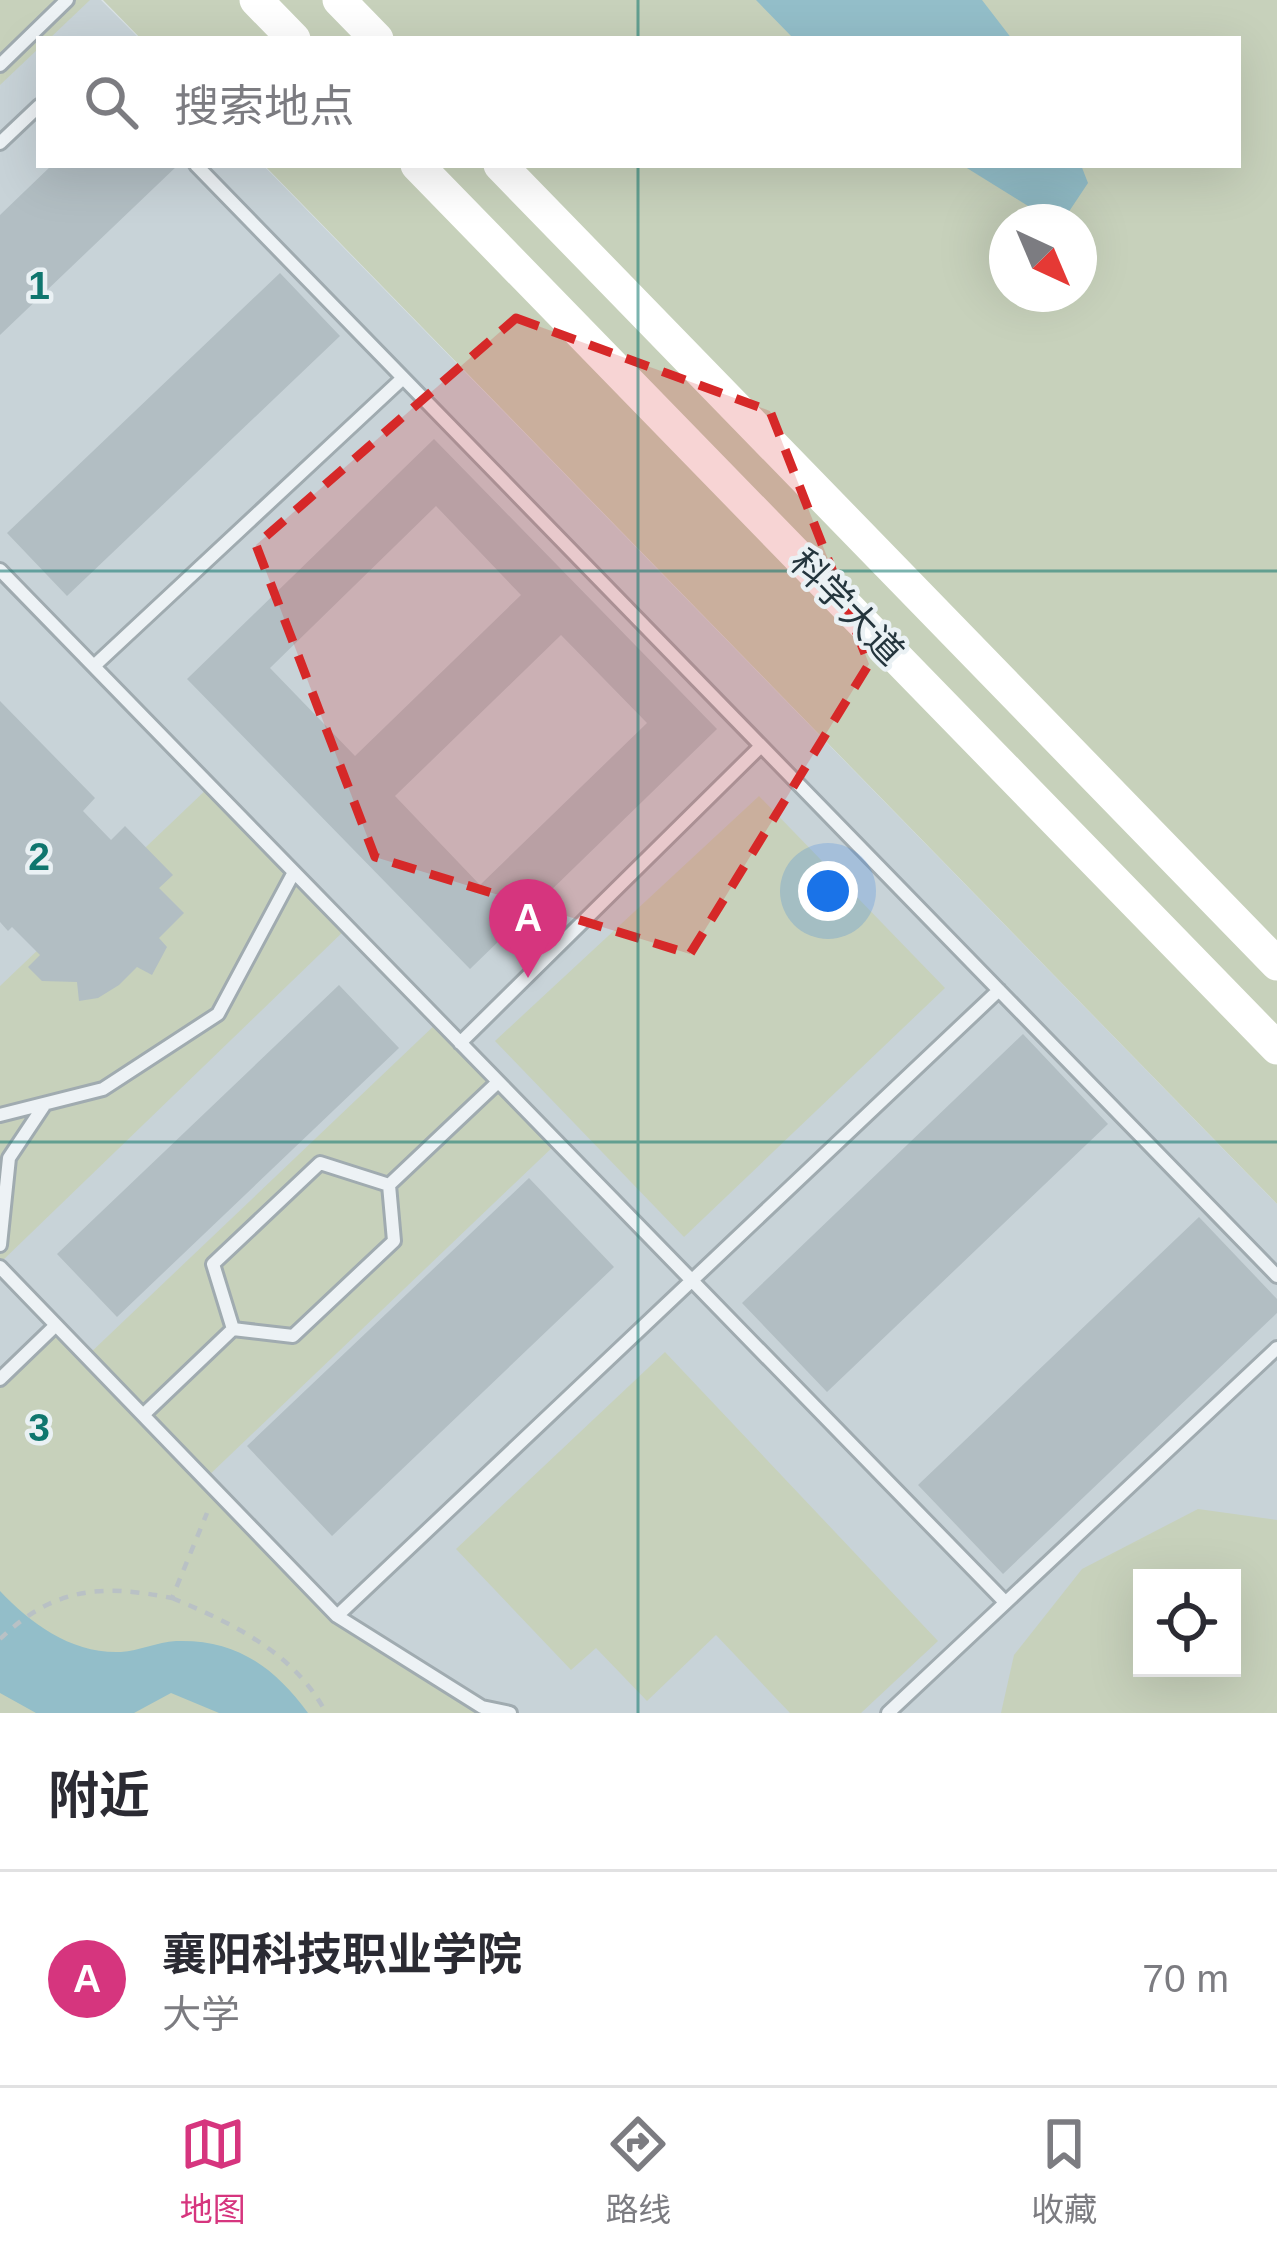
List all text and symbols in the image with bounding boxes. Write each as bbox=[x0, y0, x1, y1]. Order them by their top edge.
search box bbox=[36, 36, 1241, 168]
icon: search bbox=[78, 69, 144, 135]
text: 搜索地点 bbox=[174, 81, 354, 132]
north arrow bbox=[989, 204, 1097, 312]
text: 1 bbox=[28, 264, 50, 307]
street label: 科学大道 bbox=[782, 541, 912, 673]
text: 2 bbox=[28, 835, 50, 878]
your location bbox=[798, 861, 858, 921]
pin: A bbox=[489, 879, 567, 978]
text: 3 bbox=[28, 1406, 50, 1449]
map controls bbox=[1133, 1569, 1241, 1677]
button: locate bbox=[1133, 1569, 1241, 1677]
text: 附近 bbox=[48, 1767, 150, 1824]
text: 襄阳科技职业学院 bbox=[162, 1929, 522, 1980]
text: A bbox=[73, 1957, 101, 2000]
text: 70 m bbox=[1142, 1957, 1229, 2000]
text: 大学 bbox=[162, 1993, 240, 2036]
tab: 地图 bbox=[180, 2111, 246, 2231]
tab: 路线 bbox=[605, 2111, 671, 2231]
tab: 收藏 bbox=[1031, 2111, 1097, 2231]

